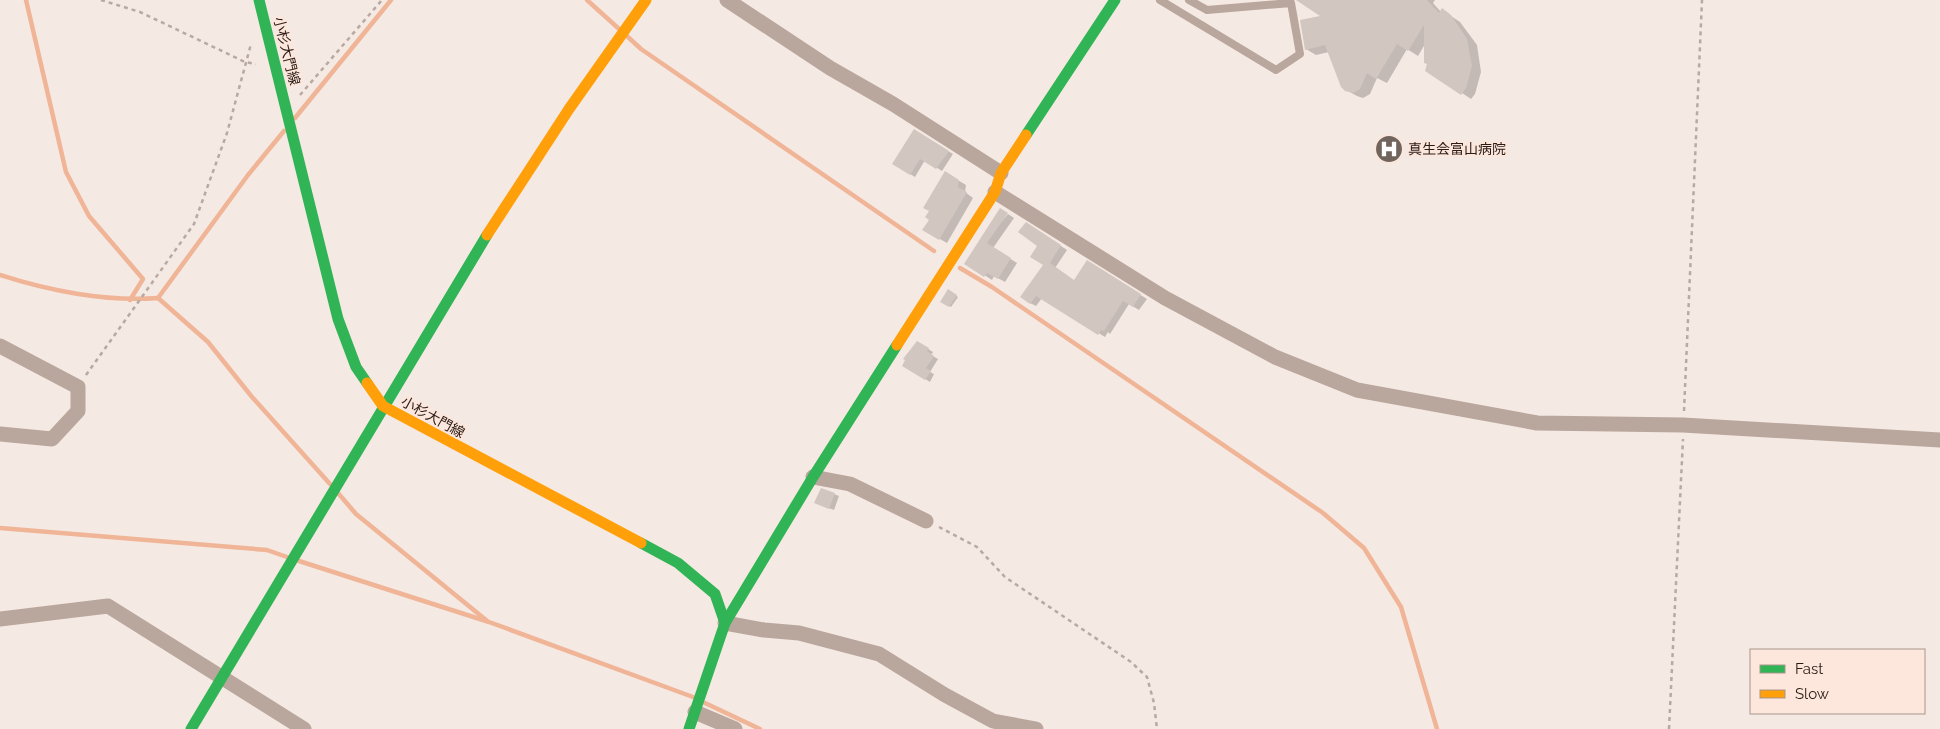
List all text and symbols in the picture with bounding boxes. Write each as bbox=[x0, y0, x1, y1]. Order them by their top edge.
street label: 小杉大門線 bbox=[271, 15, 303, 87]
hospital icon: 真生会富山病院 bbox=[1374, 134, 1404, 164]
place label: 真生会富山病院 bbox=[1408, 141, 1506, 157]
street label: 小杉大門線 bbox=[399, 393, 467, 441]
legend bbox=[1750, 649, 1925, 714]
text: Fast bbox=[1795, 660, 1823, 678]
text: Slow bbox=[1795, 685, 1829, 703]

